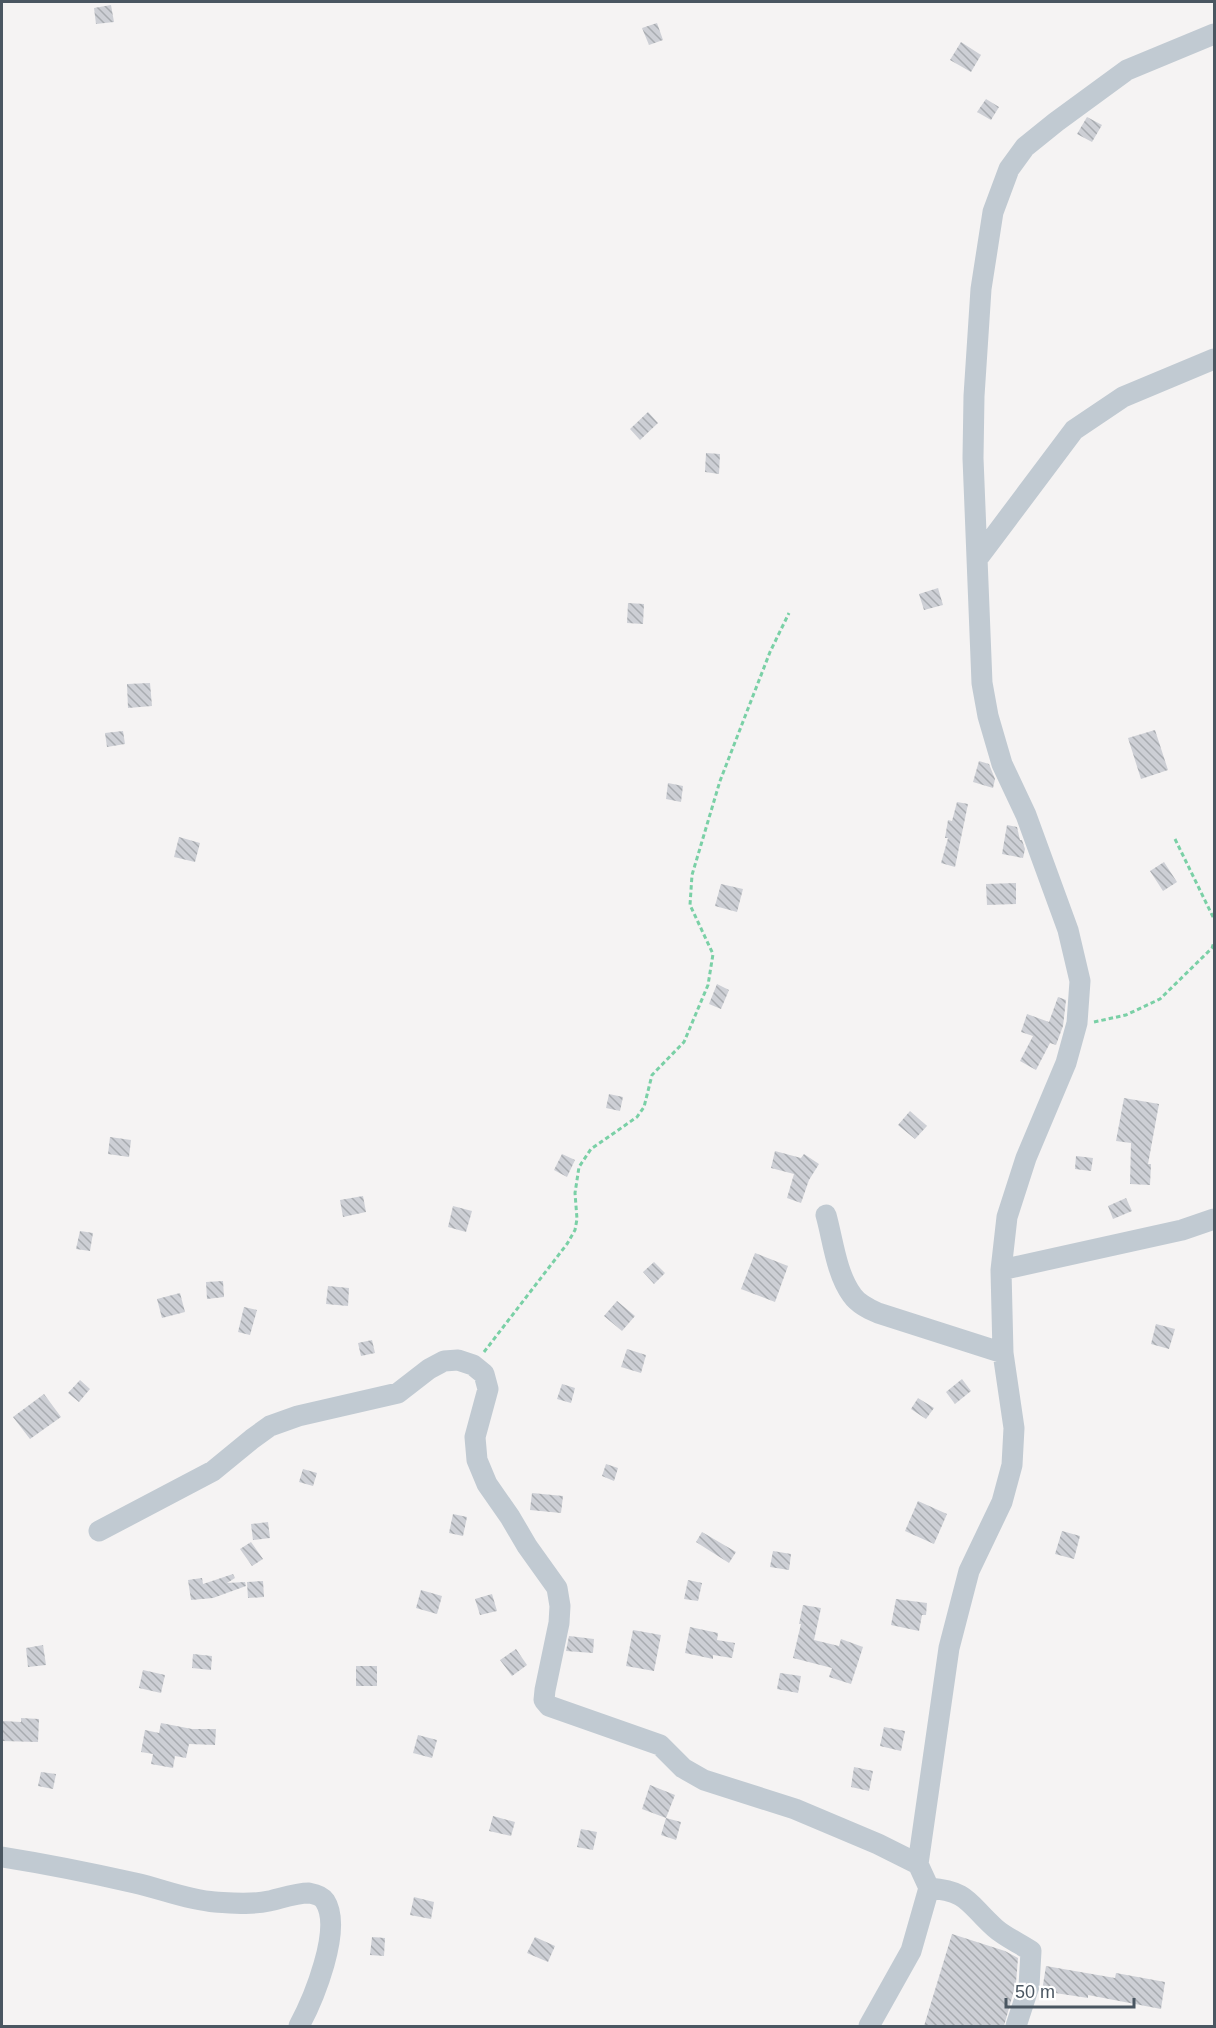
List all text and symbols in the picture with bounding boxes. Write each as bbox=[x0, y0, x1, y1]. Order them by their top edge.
scale bar bbox=[1006, 1971, 1134, 2009]
text: 50 m bbox=[1015, 1982, 1055, 2002]

